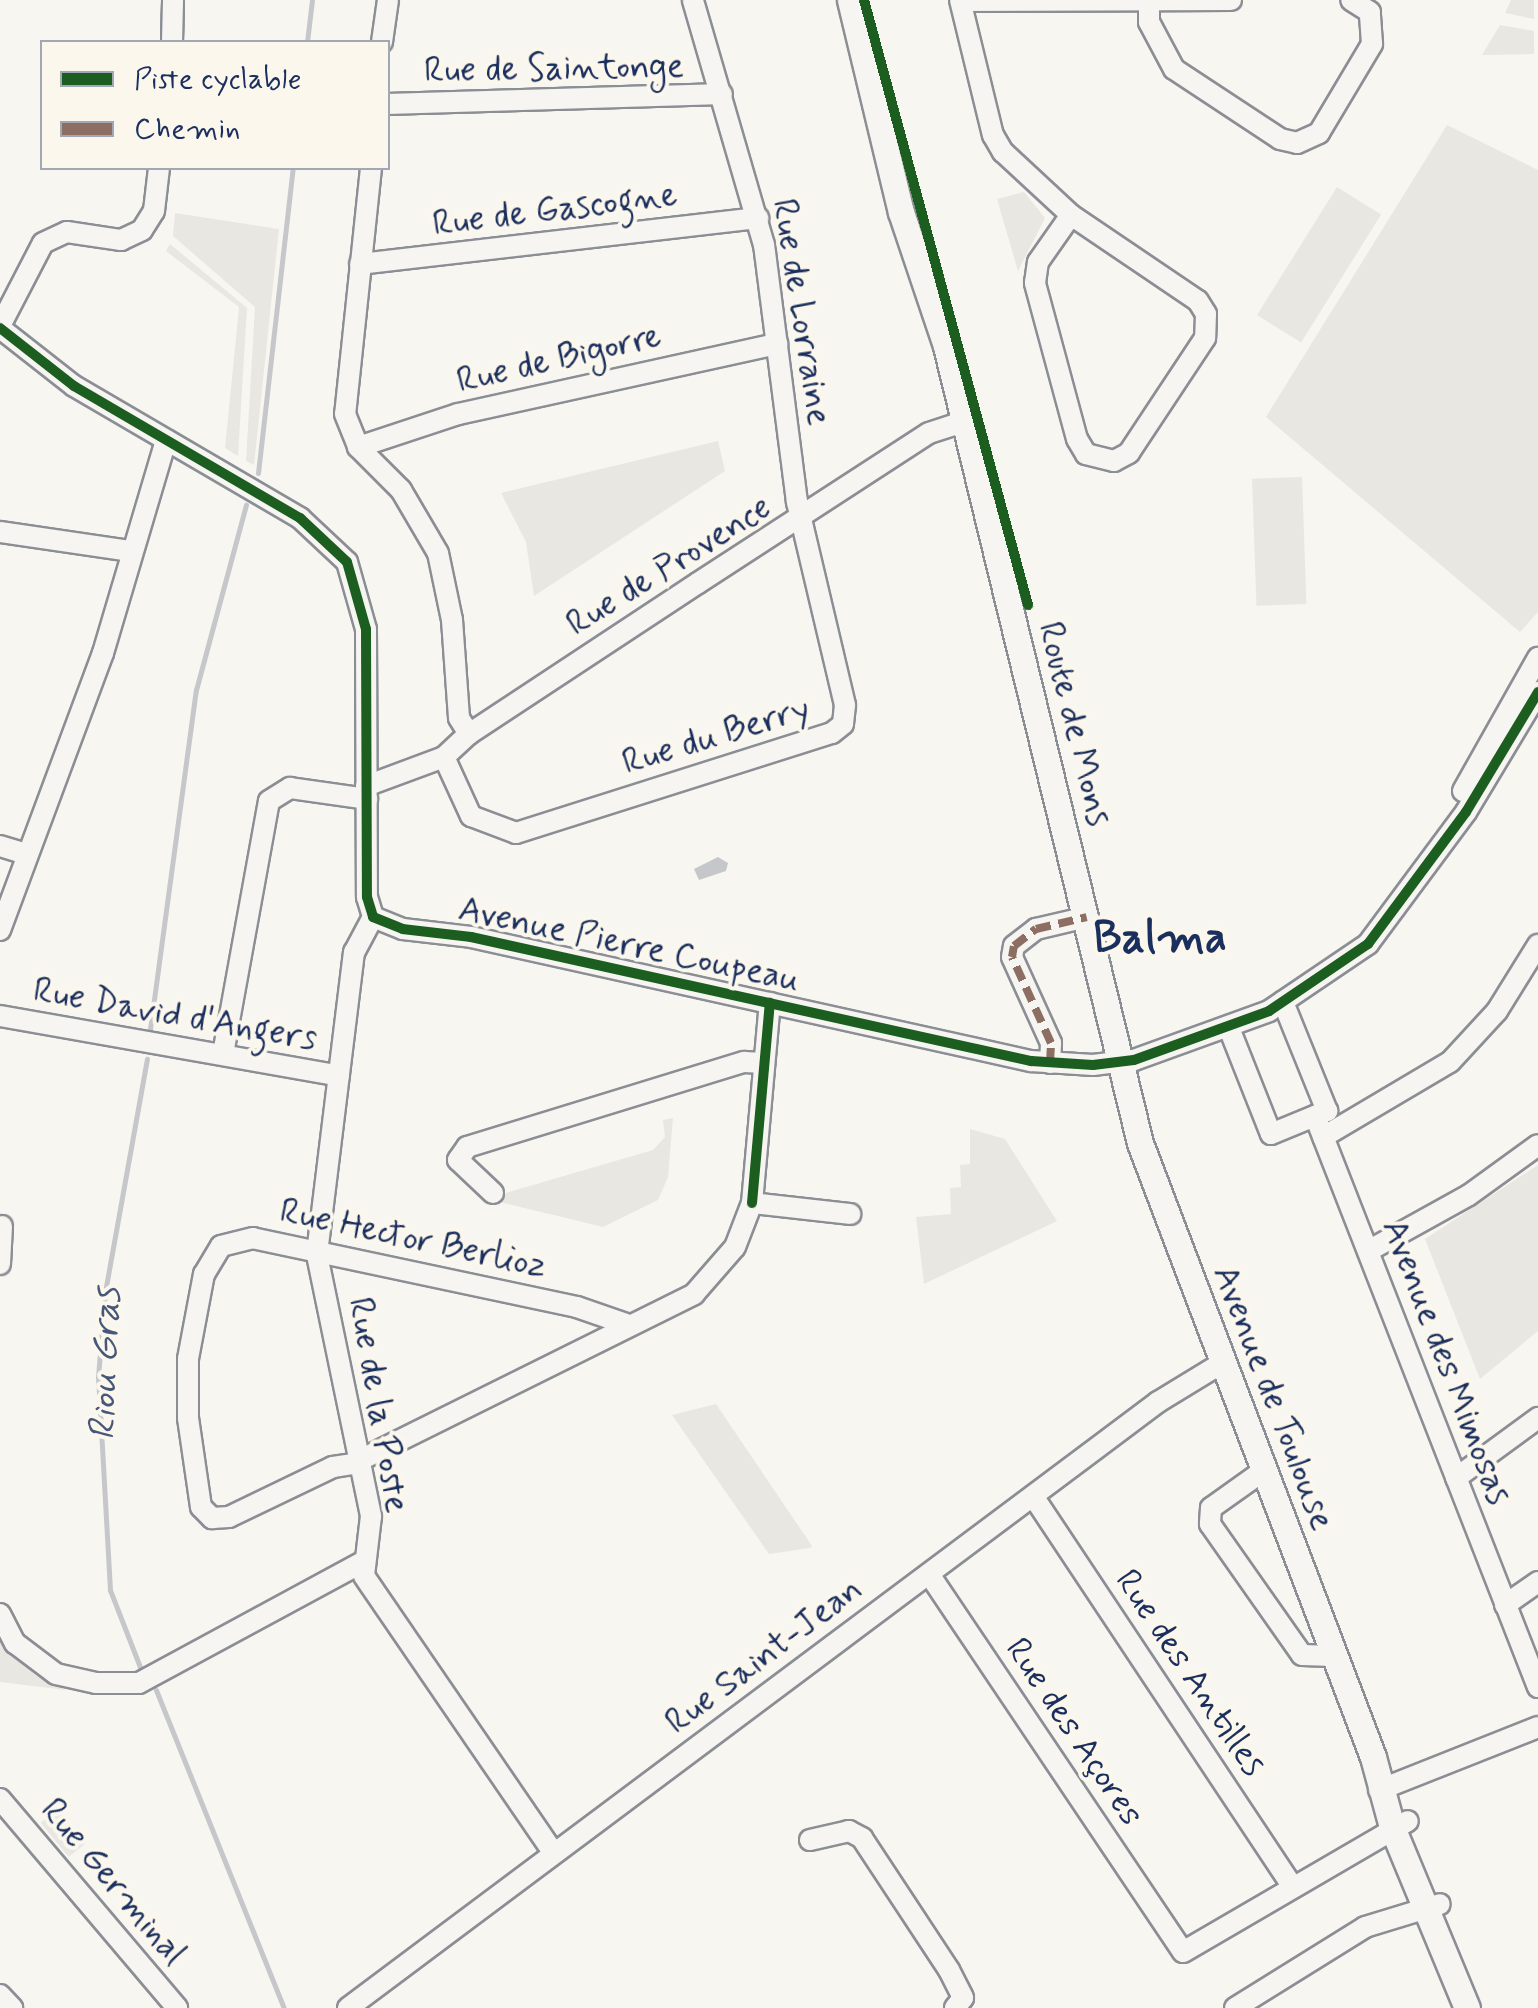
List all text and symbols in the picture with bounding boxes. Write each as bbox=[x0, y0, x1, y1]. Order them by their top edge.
legend bbox=[40, 40, 390, 170]
street label: Rue de Saintonge bbox=[429, 46, 679, 92]
text: Piste cyclable bbox=[134, 60, 302, 99]
text: Chemin bbox=[134, 110, 240, 149]
street label: Rue de Gascogne bbox=[434, 175, 676, 245]
street label: Rue de Lorraine bbox=[762, 195, 840, 429]
street label: Rue de Bigorre bbox=[452, 315, 666, 403]
street label: Rue de Provence bbox=[558, 486, 780, 646]
street label: Route de Mons bbox=[1029, 618, 1119, 830]
street label: Rue du Berry bbox=[619, 688, 813, 784]
street label: Avenue Pierre Coupeau bbox=[463, 890, 795, 1000]
district label: Balma bbox=[1093, 912, 1227, 966]
street label: Rue David d'Angers bbox=[31, 970, 319, 1060]
street label: Rue Hector Berlioz bbox=[275, 1190, 551, 1288]
street label: Avenue des Mimosas bbox=[1370, 1208, 1522, 1516]
street label: Avenue de Toulouse bbox=[1204, 1263, 1342, 1533]
water label: Riou Gras bbox=[81, 1287, 131, 1441]
street label: Rue de la Poste bbox=[339, 1296, 417, 1514]
street label: Rue des Antilles bbox=[1108, 1565, 1272, 1781]
street label: Rue Saint-Jean bbox=[658, 1569, 870, 1743]
street label: Rue des Açores bbox=[996, 1630, 1152, 1834]
street label: Rue Germinal bbox=[30, 1788, 196, 1976]

